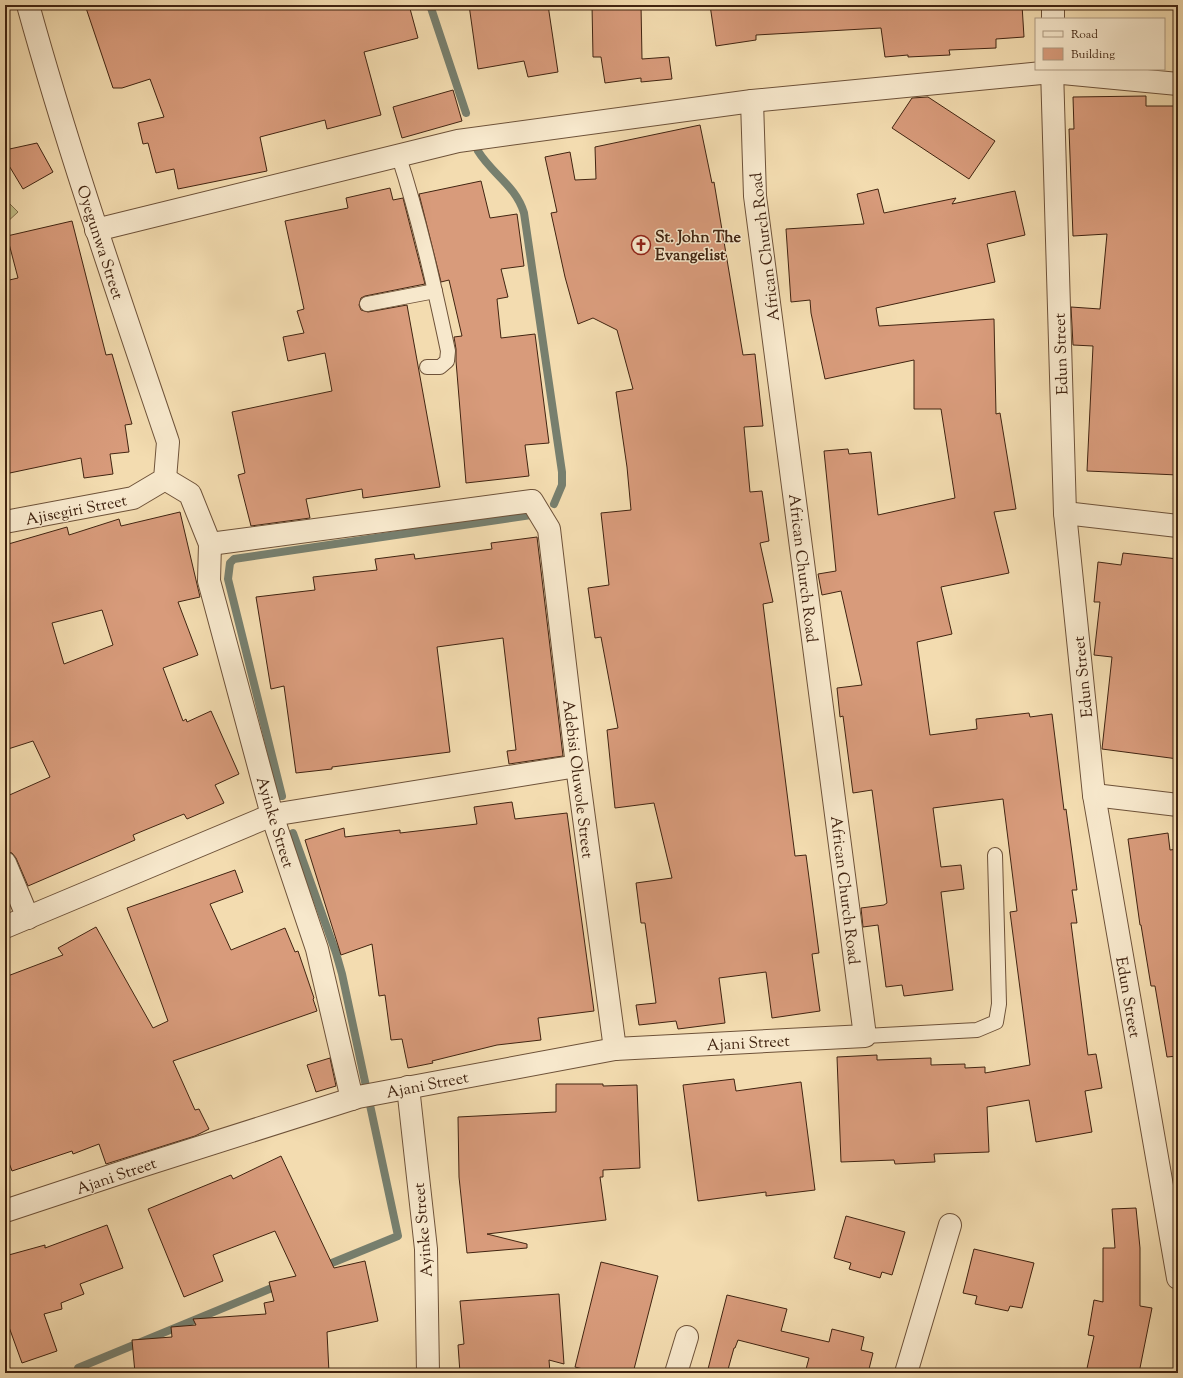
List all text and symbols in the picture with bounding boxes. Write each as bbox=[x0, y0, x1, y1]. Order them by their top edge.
legend bbox=[1035, 18, 1165, 70]
text: Road bbox=[1071, 26, 1098, 44]
text: Building bbox=[1071, 46, 1115, 64]
street label: African Church Road bbox=[746, 171, 787, 322]
street label: Oyegunwa Street bbox=[69, 183, 128, 303]
place label: St. John The Evangelist bbox=[655, 227, 741, 268]
church icon: St. John The Evangelist bbox=[630, 234, 652, 256]
street label: Edun Street bbox=[1050, 312, 1075, 395]
street label: Ajisegiri Street bbox=[24, 490, 130, 533]
street label: African Church Road bbox=[781, 493, 822, 644]
street label: Edun Street bbox=[1069, 634, 1100, 719]
street label: Adebisi Oluwole Street bbox=[555, 699, 598, 861]
street label: Ayinke Street bbox=[249, 774, 299, 872]
street label: African Church Road bbox=[823, 815, 864, 966]
street label: Edun Street bbox=[1108, 955, 1145, 1040]
street label: Ajani Street bbox=[706, 1031, 791, 1058]
street label: Ajani Street bbox=[384, 1067, 471, 1106]
street label: Ajani Street bbox=[74, 1153, 160, 1202]
street label: Ayinke Street bbox=[409, 1181, 440, 1278]

